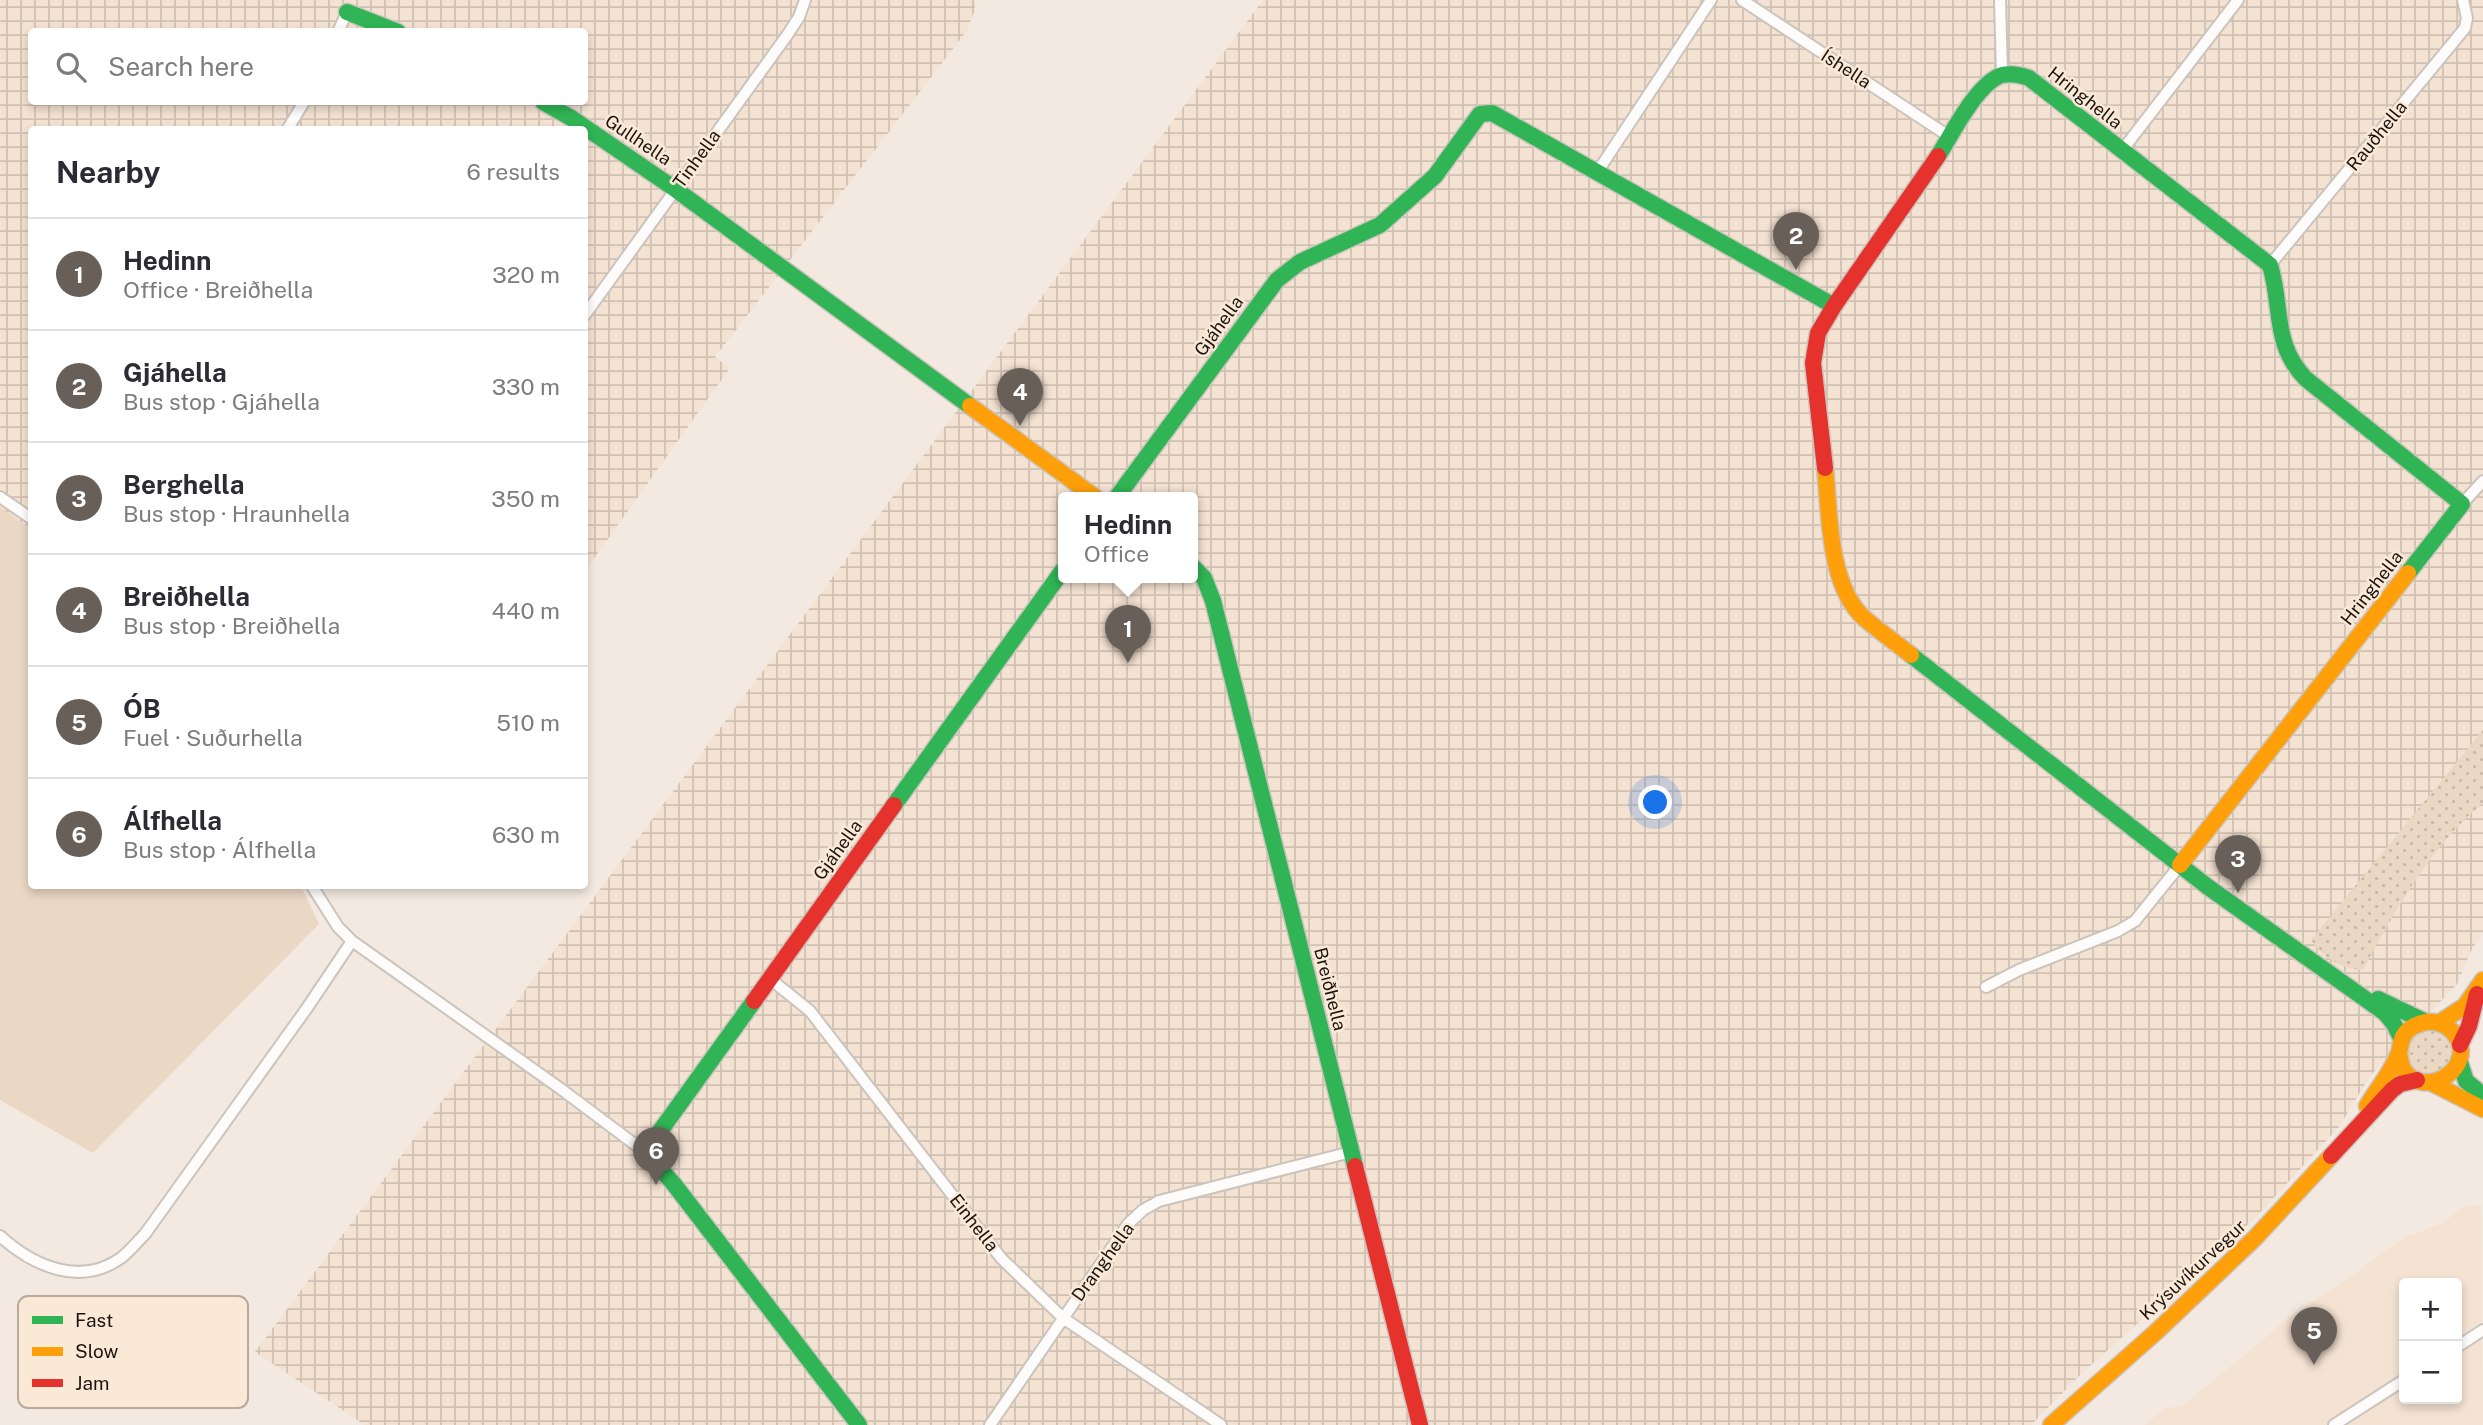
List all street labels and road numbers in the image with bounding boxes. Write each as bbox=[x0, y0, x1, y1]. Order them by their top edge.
street label: Íshella bbox=[1817, 44, 1876, 92]
street label: Hringhella bbox=[2044, 62, 2126, 133]
street label: Rauðhella bbox=[2342, 97, 2411, 175]
street label: Gullhella bbox=[601, 110, 675, 169]
street label: Tinhella bbox=[668, 126, 725, 192]
street label: Gjáhella bbox=[1190, 292, 1247, 360]
street label: Hringhella bbox=[2336, 547, 2407, 629]
street label: Gjáhella bbox=[809, 816, 866, 884]
street label: Breiðhella bbox=[1310, 945, 1351, 1033]
street label: Einhella bbox=[946, 1190, 1003, 1256]
street label: Krýsuvíkurvegur bbox=[2135, 1215, 2250, 1324]
street label: Dranghella bbox=[1067, 1218, 1138, 1305]

